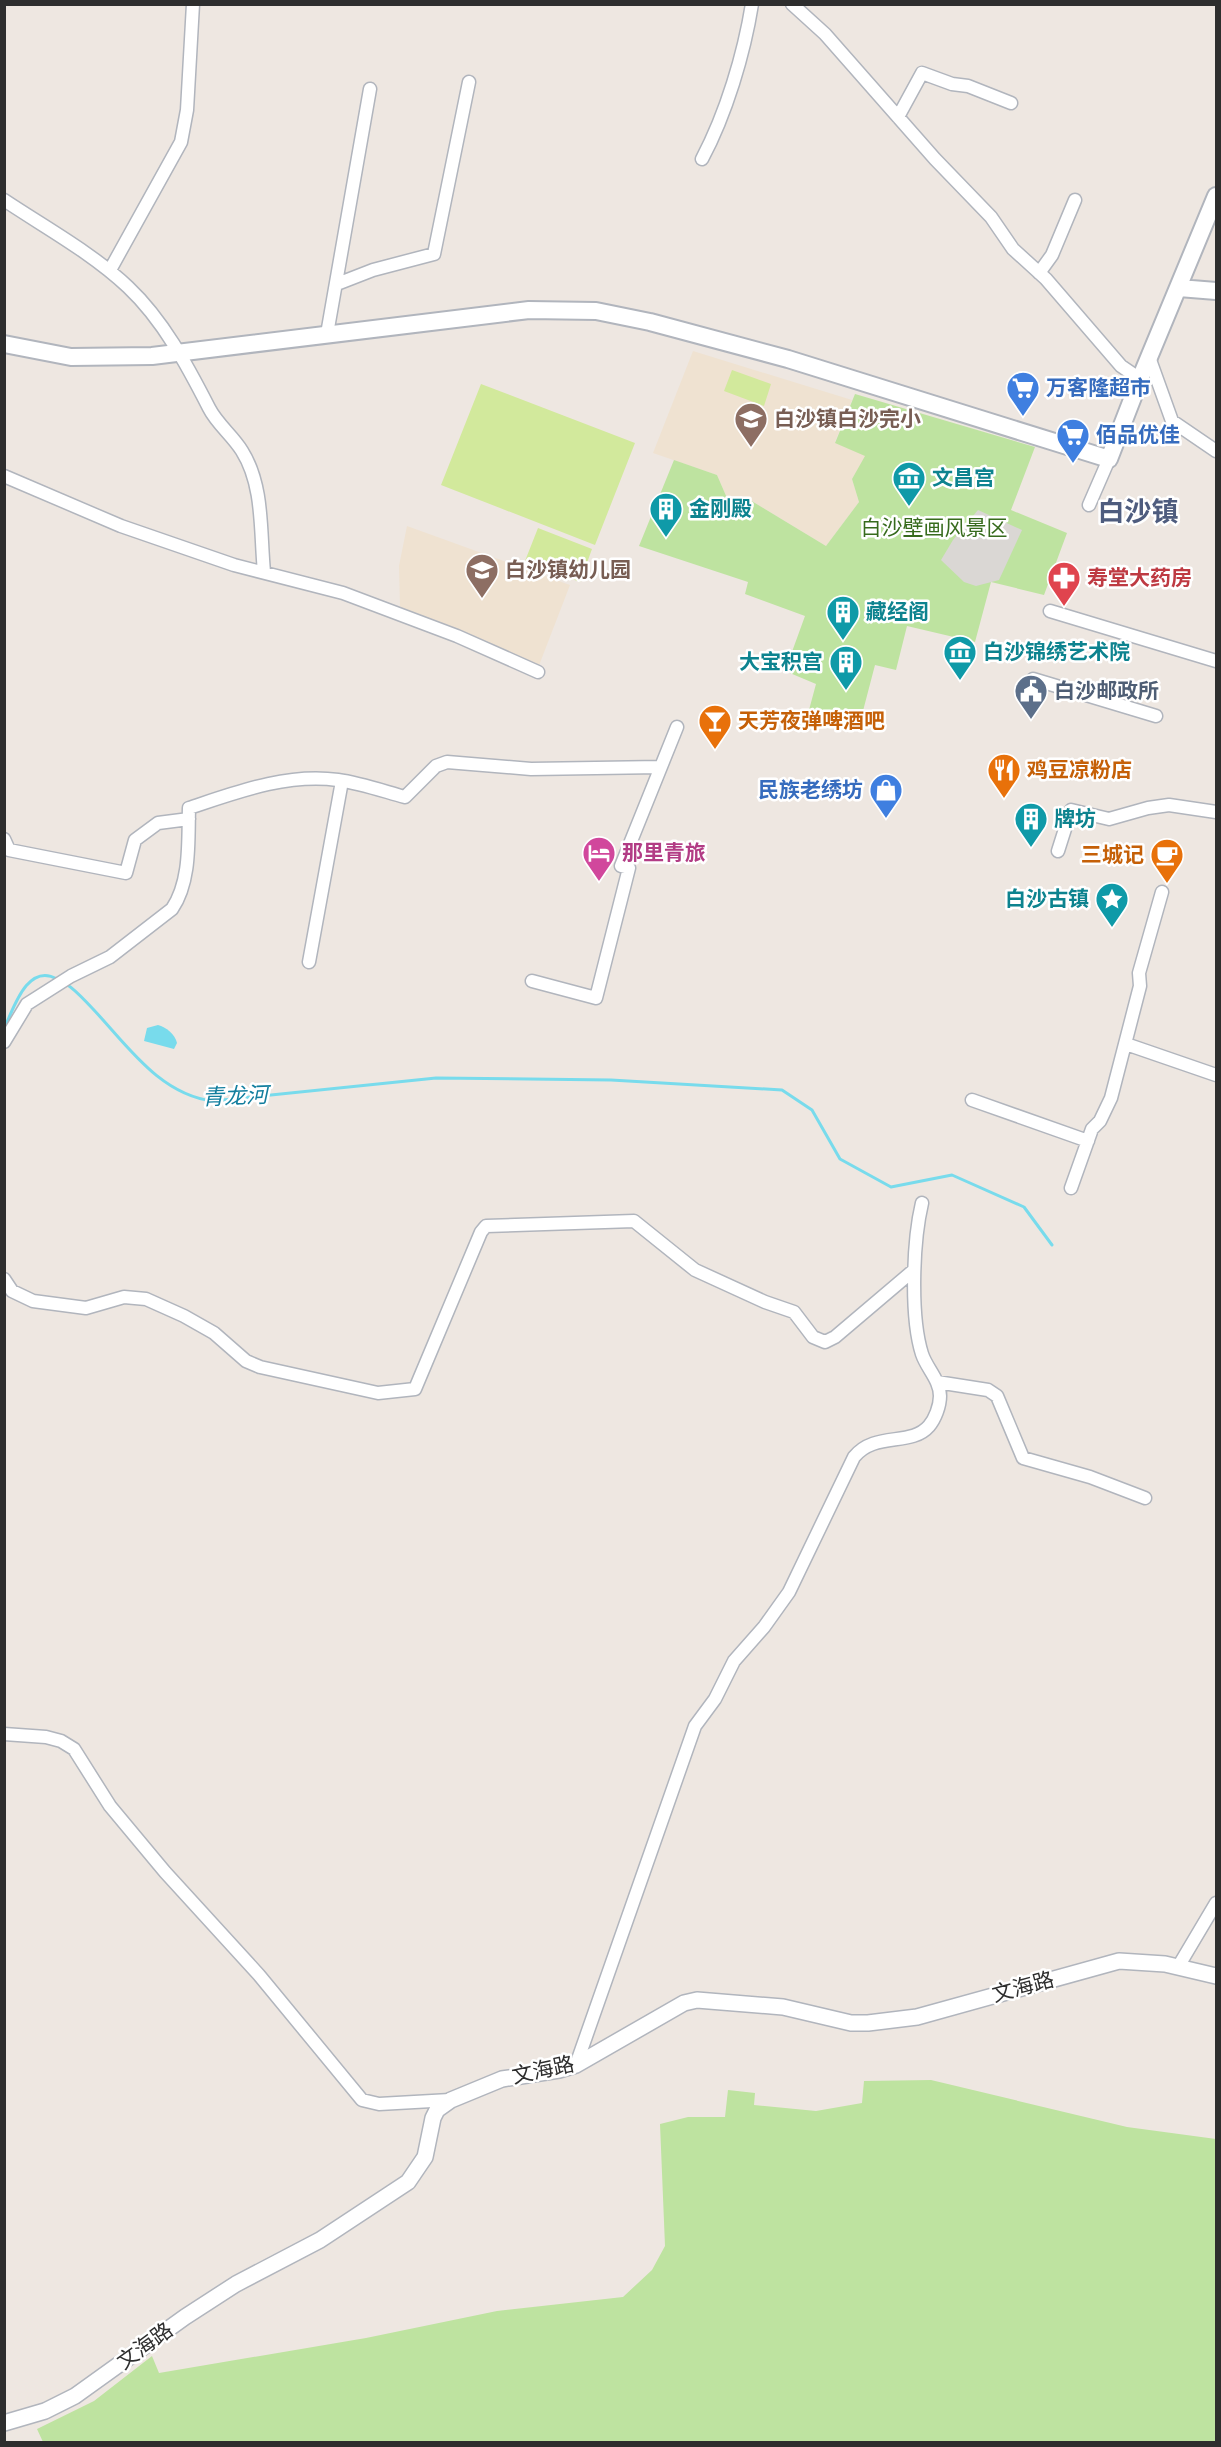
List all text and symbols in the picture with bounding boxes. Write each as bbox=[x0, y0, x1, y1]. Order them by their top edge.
supermarket icon: 万客隆超市 bbox=[1005, 370, 1041, 417]
place label: 万客隆超市 bbox=[1046, 375, 1151, 401]
school or university icon: 白沙镇白沙完小 bbox=[733, 401, 769, 448]
place label: 白沙镇白沙完小 bbox=[774, 406, 921, 432]
supermarket icon: 佰品优佳 bbox=[1055, 417, 1091, 464]
place label: 佰品优佳 bbox=[1096, 422, 1180, 448]
museum icon: 文昌宫 bbox=[891, 460, 927, 507]
place label: 文昌宫 bbox=[932, 465, 995, 491]
building icon: 金刚殿 bbox=[648, 491, 684, 538]
place label: 金刚殿 bbox=[689, 496, 752, 522]
district label: 白沙镇 bbox=[1098, 496, 1179, 528]
park label: 白沙壁画风景区 bbox=[861, 515, 1008, 541]
school or university icon: 白沙镇幼儿园 bbox=[464, 552, 500, 599]
place label: 白沙镇幼儿园 bbox=[505, 557, 631, 583]
pharmacy icon: 寿堂大药房 bbox=[1046, 560, 1082, 607]
place label: 寿堂大药房 bbox=[1087, 565, 1192, 591]
building icon: 藏经阁 bbox=[825, 594, 861, 641]
place label: 藏经阁 bbox=[866, 599, 929, 625]
museum icon: 白沙锦绣艺术院 bbox=[942, 634, 978, 681]
place label: 白沙锦绣艺术院 bbox=[983, 639, 1130, 665]
building icon: 大宝积宫 bbox=[828, 644, 864, 691]
place label: 大宝积宫 bbox=[739, 649, 823, 675]
public building icon: 白沙邮政所 bbox=[1013, 673, 1049, 720]
place label: 白沙邮政所 bbox=[1054, 678, 1159, 704]
bar icon: 天芳夜弹啤酒吧 bbox=[697, 703, 733, 750]
place label: 天芳夜弹啤酒吧 bbox=[738, 708, 885, 734]
restaurant icon: 鸡豆凉粉店 bbox=[986, 752, 1022, 799]
place label: 鸡豆凉粉店 bbox=[1027, 757, 1132, 783]
shop icon: 民族老绣坊 bbox=[868, 772, 904, 819]
place label: 民族老绣坊 bbox=[758, 777, 863, 803]
building icon: 牌坊 bbox=[1013, 801, 1049, 848]
place label: 牌坊 bbox=[1054, 806, 1096, 832]
hotel icon: 那里青旅 bbox=[581, 835, 617, 882]
cafe icon: 三城记 bbox=[1149, 837, 1185, 884]
place label: 那里青旅 bbox=[622, 840, 706, 866]
place label: 三城记 bbox=[1081, 842, 1144, 868]
place icon: 白沙古镇 bbox=[1094, 881, 1130, 928]
place label: 白沙古镇 bbox=[1005, 886, 1089, 912]
water label: 青龙河 bbox=[202, 1081, 272, 1111]
street label: 文海路 bbox=[989, 1966, 1057, 2008]
street label: 文海路 bbox=[509, 2051, 577, 2089]
street label: 文海路 bbox=[112, 2317, 178, 2375]

